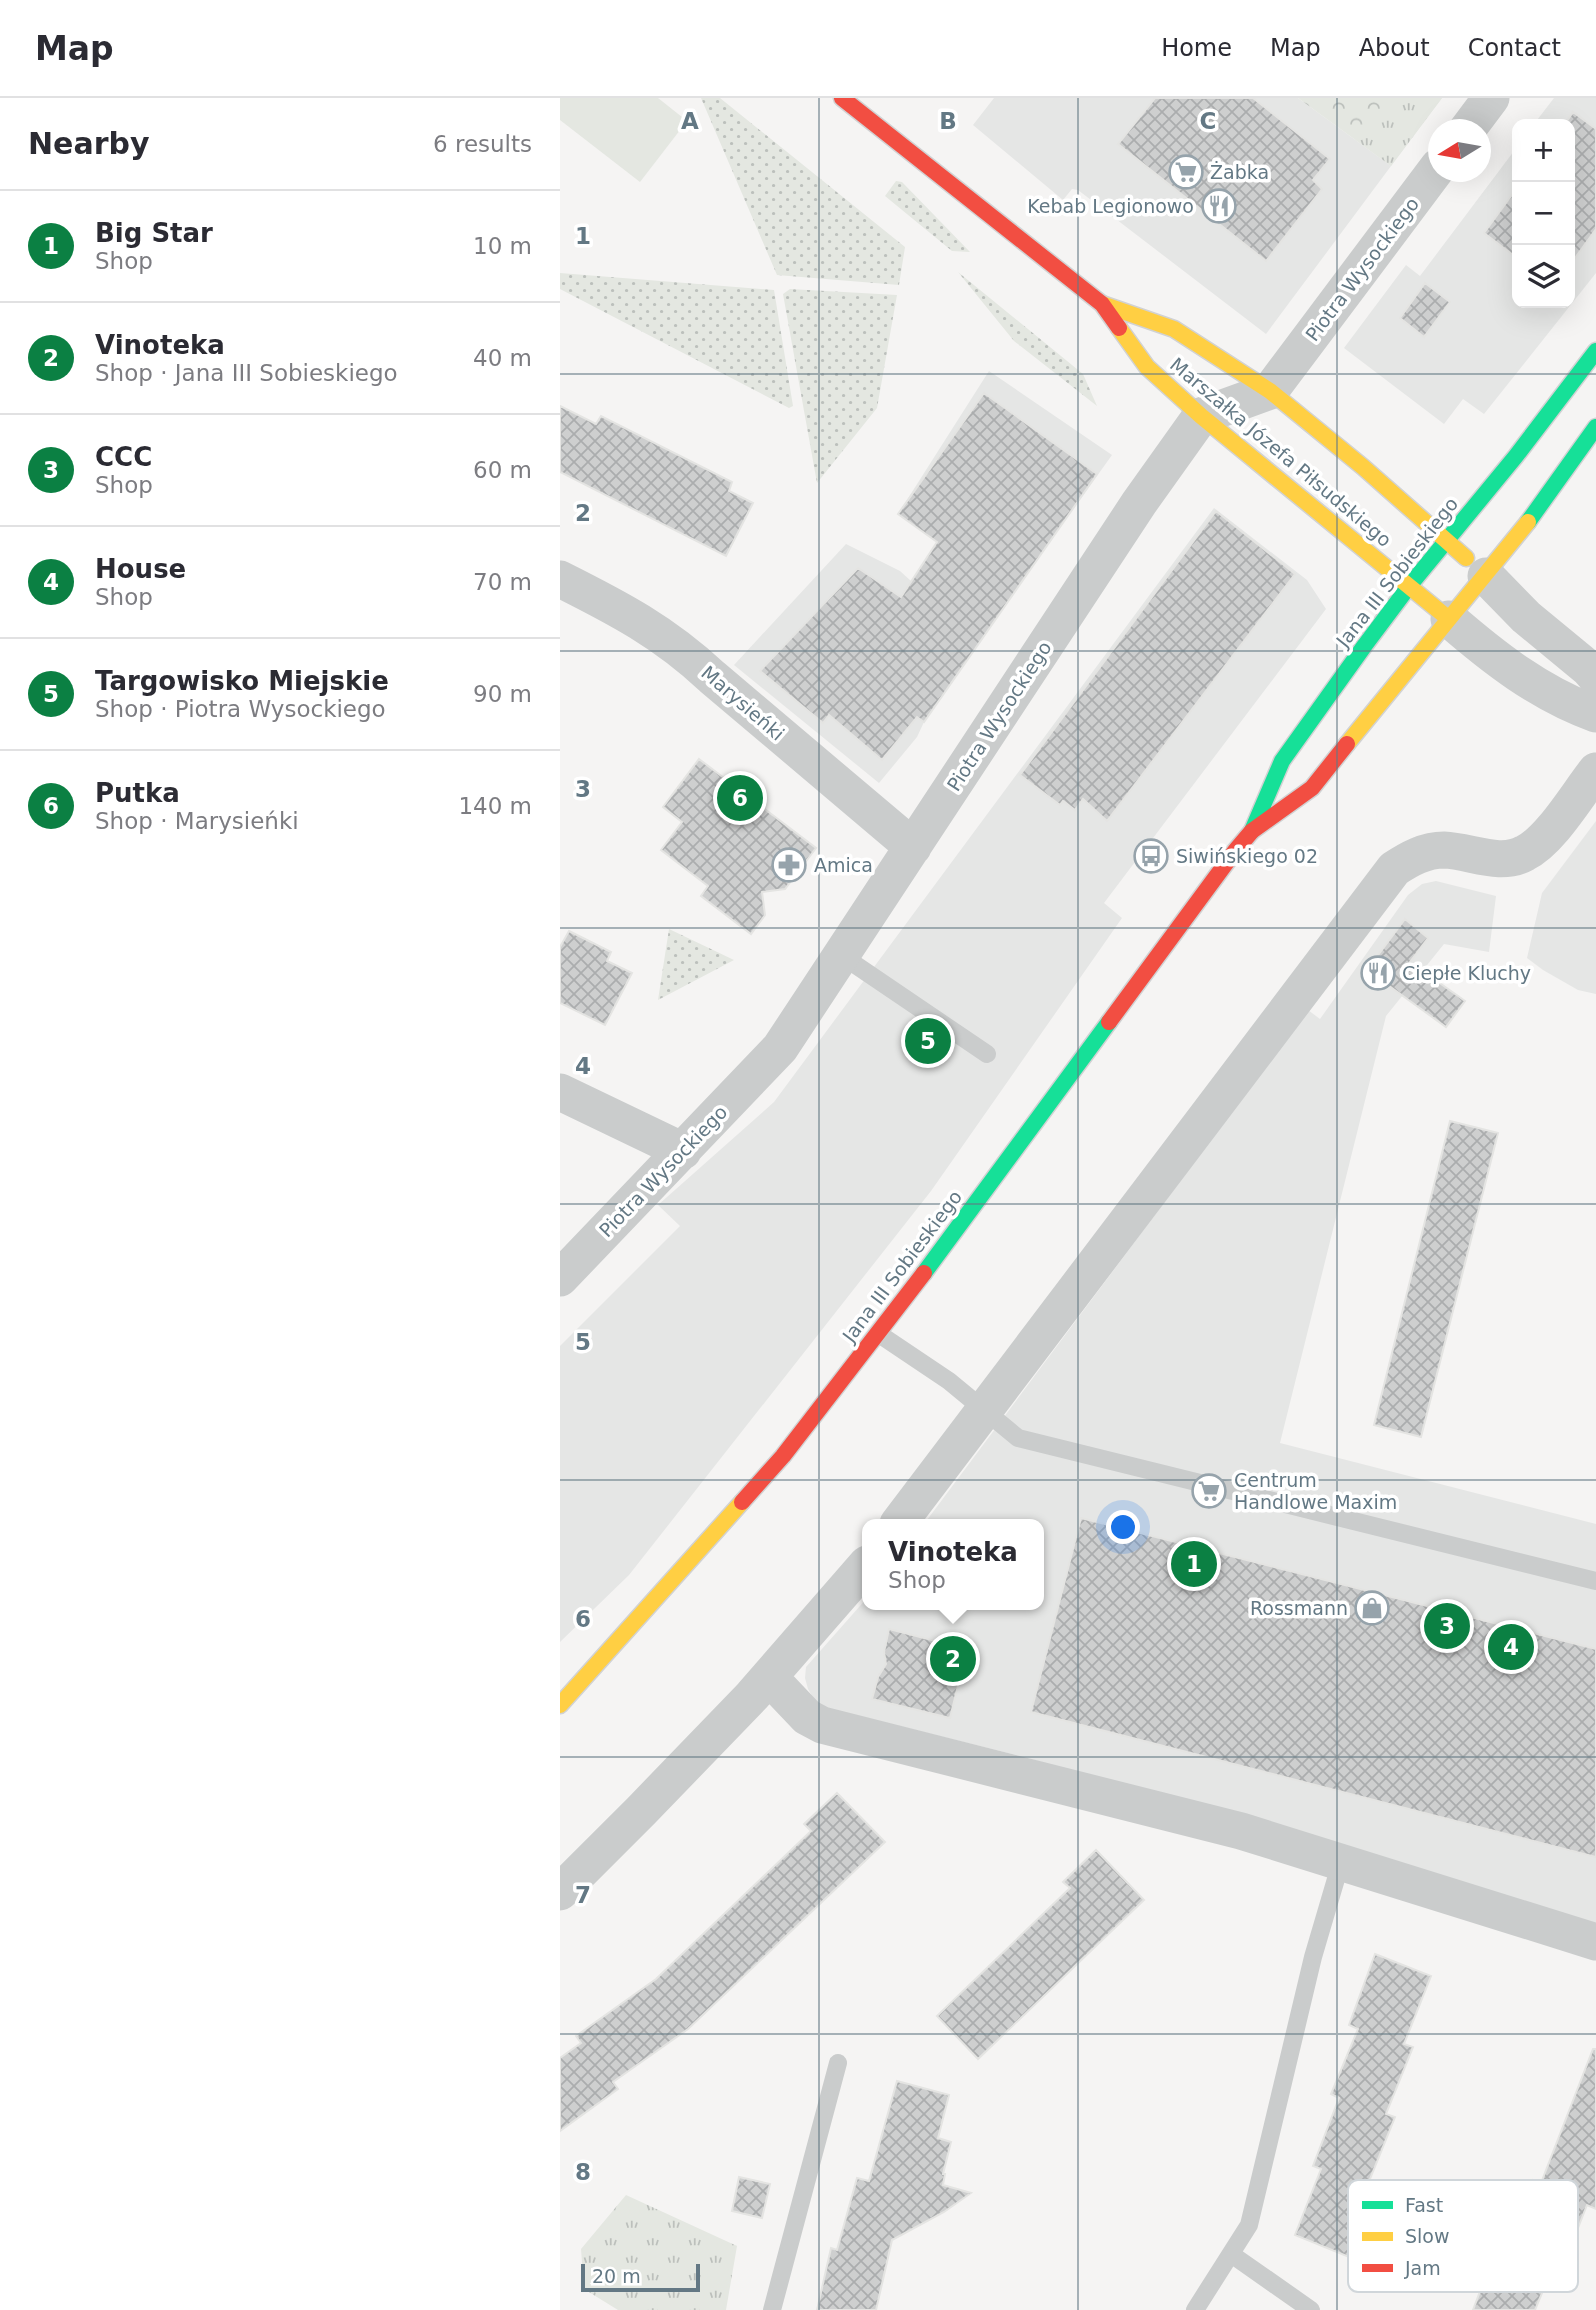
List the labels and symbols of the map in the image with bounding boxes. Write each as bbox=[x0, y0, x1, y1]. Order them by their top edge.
text: A bbox=[681, 108, 699, 134]
text: B bbox=[939, 108, 957, 134]
text: C bbox=[1200, 108, 1216, 134]
north arrow bbox=[1428, 119, 1491, 182]
supermarket icon: Żabka bbox=[1167, 153, 1205, 191]
place label: Żabka bbox=[1210, 161, 1269, 183]
restaurant icon: Kebab Legionowo bbox=[1200, 187, 1238, 225]
street label: Piotra Wysockiego bbox=[1301, 193, 1423, 345]
place label: Kebab Legionowo bbox=[1027, 195, 1194, 217]
text: 1 bbox=[575, 223, 591, 249]
street label: Marszałka Józefa Piłsudskiego bbox=[1166, 353, 1396, 551]
street label: Jana III Sobieskiego bbox=[1331, 493, 1462, 652]
text: 2 bbox=[575, 500, 591, 526]
street label: Piotra Wysockiego bbox=[942, 637, 1056, 795]
street label: Marysieńki bbox=[697, 661, 789, 745]
pin: 6 bbox=[717, 772, 763, 824]
text: 3 bbox=[575, 776, 591, 802]
bus stop icon: Siwińskiego 02 bbox=[1132, 837, 1170, 875]
place label: Siwińskiego 02 bbox=[1176, 845, 1318, 867]
pharmacy icon: Amica bbox=[770, 846, 808, 884]
place label: Amica bbox=[814, 854, 873, 876]
restaurant icon: Ciepłe Kluchy bbox=[1359, 954, 1397, 992]
place label: Ciepłe Kluchy bbox=[1402, 962, 1531, 984]
pin: 5 bbox=[905, 1015, 951, 1067]
text: 4 bbox=[575, 1053, 591, 1079]
street label: Piotra Wysockiego bbox=[595, 1101, 731, 1241]
street label: Jana III Sobieskiego bbox=[837, 1186, 966, 1347]
text: 5 bbox=[575, 1329, 591, 1355]
place label: Centrum Handlowe Maxim bbox=[1234, 1469, 1397, 1513]
supermarket icon: Centrum Handlowe Maxim bbox=[1190, 1472, 1228, 1510]
your location bbox=[1106, 1510, 1140, 1544]
pin: 1 bbox=[1171, 1538, 1217, 1590]
shop icon: Rossmann bbox=[1353, 1589, 1391, 1627]
place label: Rossmann bbox=[1250, 1597, 1348, 1619]
pin: 3 bbox=[1424, 1600, 1470, 1652]
text: 6 bbox=[575, 1606, 591, 1632]
pin: 4 bbox=[1488, 1621, 1534, 1673]
pin: 2 bbox=[930, 1633, 976, 1685]
text: 7 bbox=[575, 1882, 591, 1908]
text: 8 bbox=[575, 2159, 591, 2185]
legend bbox=[1348, 2180, 1578, 2292]
text: Fast bbox=[1405, 2194, 1443, 2216]
text: Slow bbox=[1405, 2225, 1450, 2247]
text: Jam bbox=[1404, 2257, 1441, 2279]
scale bar bbox=[581, 2261, 700, 2293]

